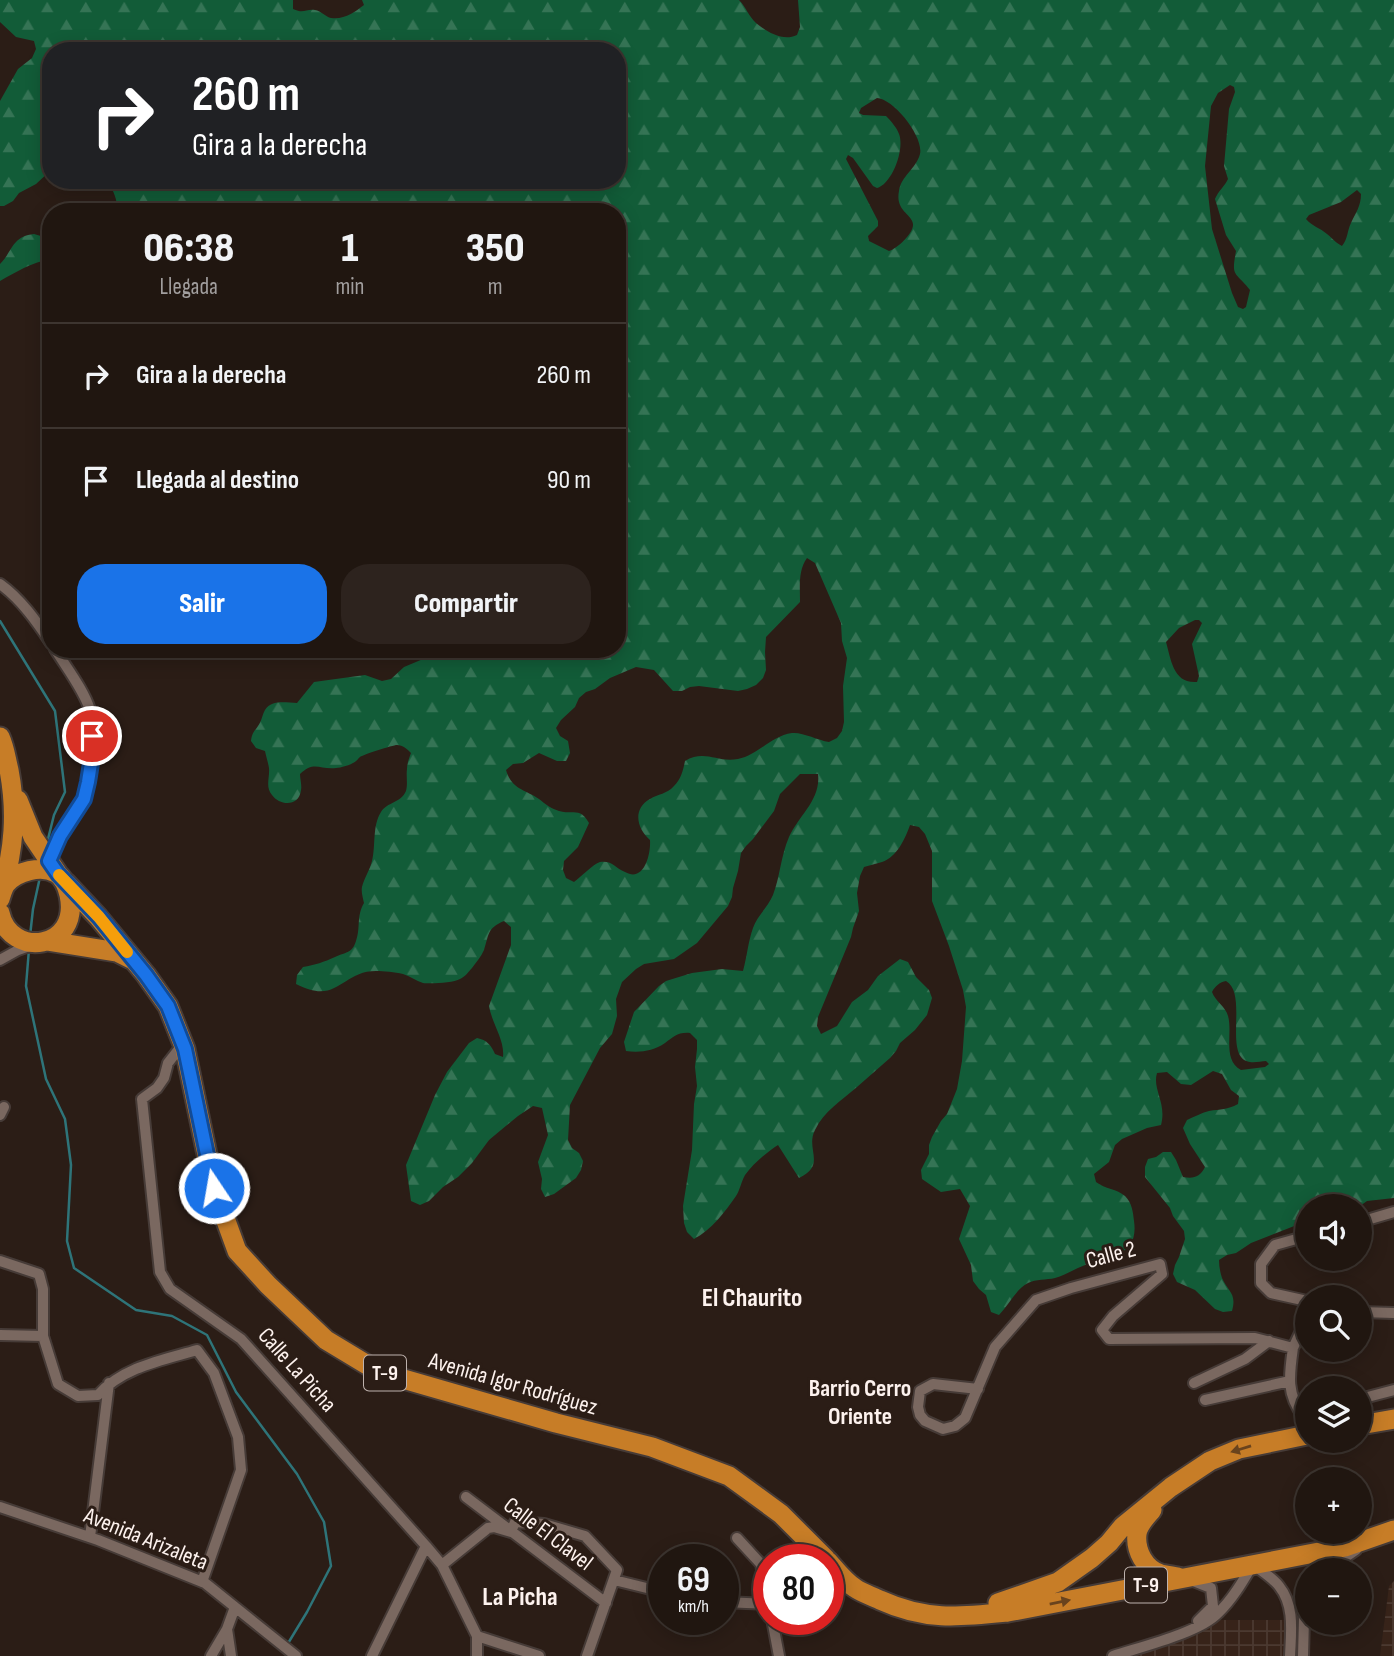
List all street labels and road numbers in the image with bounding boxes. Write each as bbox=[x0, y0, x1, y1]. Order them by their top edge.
street label: Calle 2 bbox=[1083, 1235, 1139, 1275]
street label: Calle La Picha bbox=[252, 1322, 342, 1418]
street label: Avenida Igor Rodríguez bbox=[425, 1346, 600, 1421]
road number: T-9 bbox=[364, 1356, 406, 1390]
street label: Calle El Clavel bbox=[498, 1491, 598, 1577]
street label: Avenida Arizaleta bbox=[79, 1501, 212, 1577]
road number: T-9 bbox=[1125, 1568, 1167, 1602]

